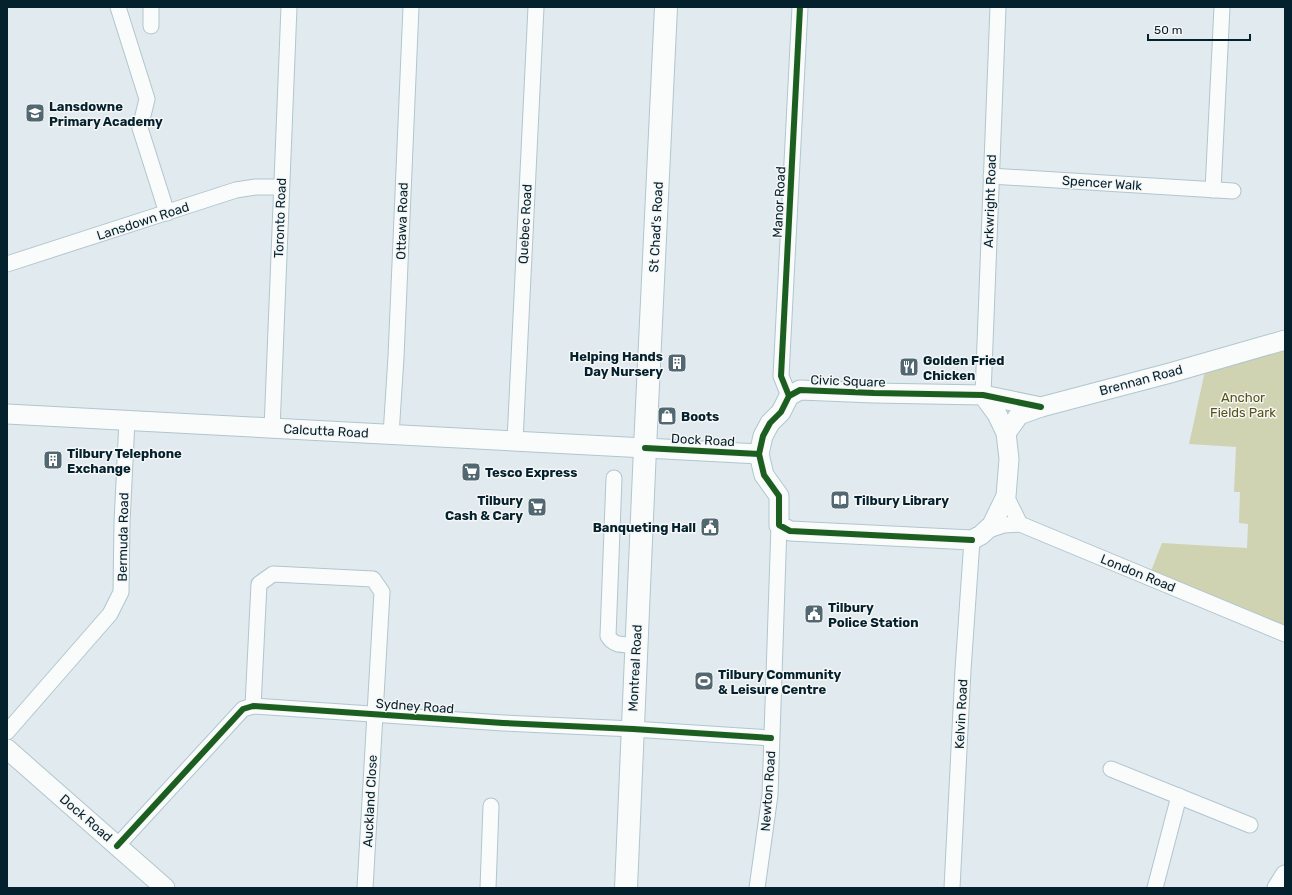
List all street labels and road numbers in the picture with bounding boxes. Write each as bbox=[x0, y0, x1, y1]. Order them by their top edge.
street label: Arkwright Road bbox=[981, 154, 1000, 248]
street label: Manor Road bbox=[770, 166, 788, 238]
street label: Spencer Walk bbox=[1061, 173, 1143, 193]
street label: Toronto Road bbox=[271, 178, 289, 258]
street label: St Chad's Road bbox=[646, 181, 666, 273]
street label: Ottawa Road bbox=[393, 182, 411, 260]
street label: Quebec Road bbox=[515, 184, 535, 264]
street label: Lansdown Road bbox=[95, 199, 191, 243]
street label: Brennan Road bbox=[1098, 362, 1184, 398]
street label: Civic Square bbox=[810, 372, 886, 390]
street label: Calcutta Road bbox=[283, 421, 369, 441]
street label: Dock Road bbox=[671, 431, 735, 449]
street label: Bermuda Road bbox=[115, 492, 131, 582]
street label: London Road bbox=[1098, 551, 1178, 595]
street label: Montreal Road bbox=[625, 624, 645, 712]
street label: Kelvin Road bbox=[952, 679, 970, 749]
street label: Sydney Road bbox=[375, 696, 455, 716]
street label: Newton Road bbox=[758, 750, 778, 832]
street label: Auckland Close bbox=[360, 754, 380, 848]
street label: Dock Road bbox=[57, 791, 115, 845]

